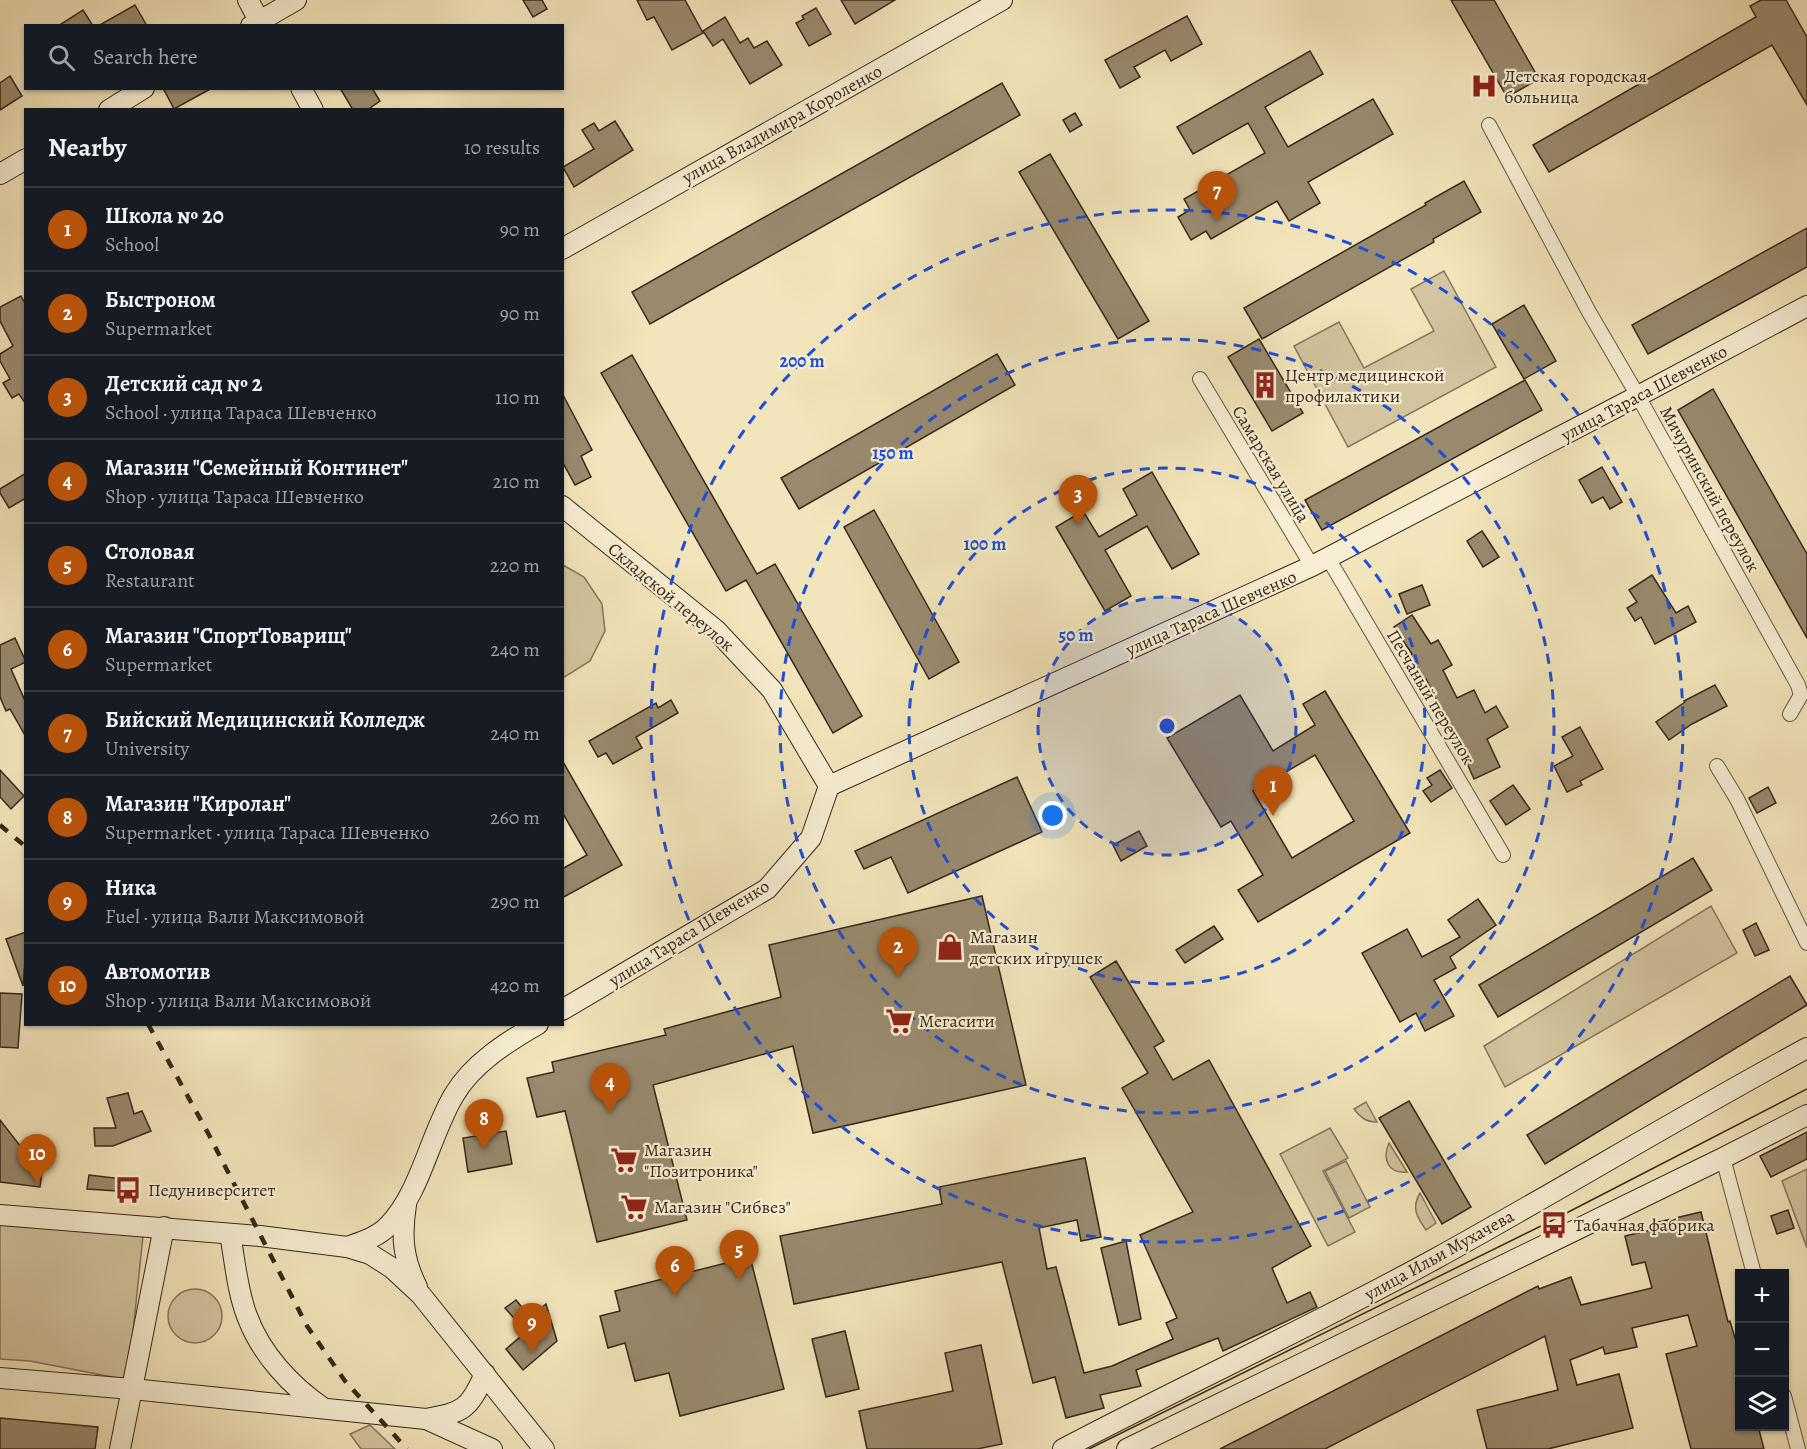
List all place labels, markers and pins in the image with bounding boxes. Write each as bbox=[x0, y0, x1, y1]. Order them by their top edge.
place label: Детская городская больница bbox=[1504, 64, 1647, 109]
hospital icon: Детская городская больница bbox=[1469, 71, 1499, 101]
pin: 7 bbox=[1198, 172, 1236, 221]
place label: Центр медицинской профилактики bbox=[1285, 363, 1445, 408]
building icon: Центр медицинской профилактики bbox=[1250, 370, 1280, 400]
pin: 3 bbox=[1058, 476, 1098, 525]
centre of rings bbox=[1157, 716, 1177, 736]
pin: 1 bbox=[1254, 766, 1292, 816]
place label: Магазин детских игрушек bbox=[969, 925, 1103, 970]
pin: 2 bbox=[878, 928, 918, 977]
shop icon: Магазин детских игрушек bbox=[935, 932, 965, 962]
supermarket icon: Мегасити bbox=[884, 1006, 914, 1036]
place label: Мегасити bbox=[919, 1009, 995, 1033]
pin: 4 bbox=[590, 1064, 630, 1113]
pin: 8 bbox=[464, 1100, 504, 1149]
pin: 10 bbox=[18, 1134, 57, 1184]
place label: Магазин "Позитроника" bbox=[644, 1138, 758, 1183]
supermarket icon: Магазин "Позитроника" bbox=[609, 1145, 639, 1175]
bus stop icon: Педуниверситет bbox=[113, 1175, 143, 1205]
place label: Педуниверситет bbox=[148, 1178, 275, 1202]
supermarket icon: Магазин "Сибвез" bbox=[619, 1192, 649, 1222]
place label: Магазин "Сибвез" bbox=[654, 1195, 791, 1219]
bus stop icon: Табачная фабрика bbox=[1539, 1210, 1569, 1240]
place label: Табачная фабрика bbox=[1574, 1213, 1715, 1237]
pin: 5 bbox=[720, 1230, 758, 1280]
pin: 6 bbox=[656, 1246, 694, 1296]
pin: 9 bbox=[512, 1304, 552, 1353]

